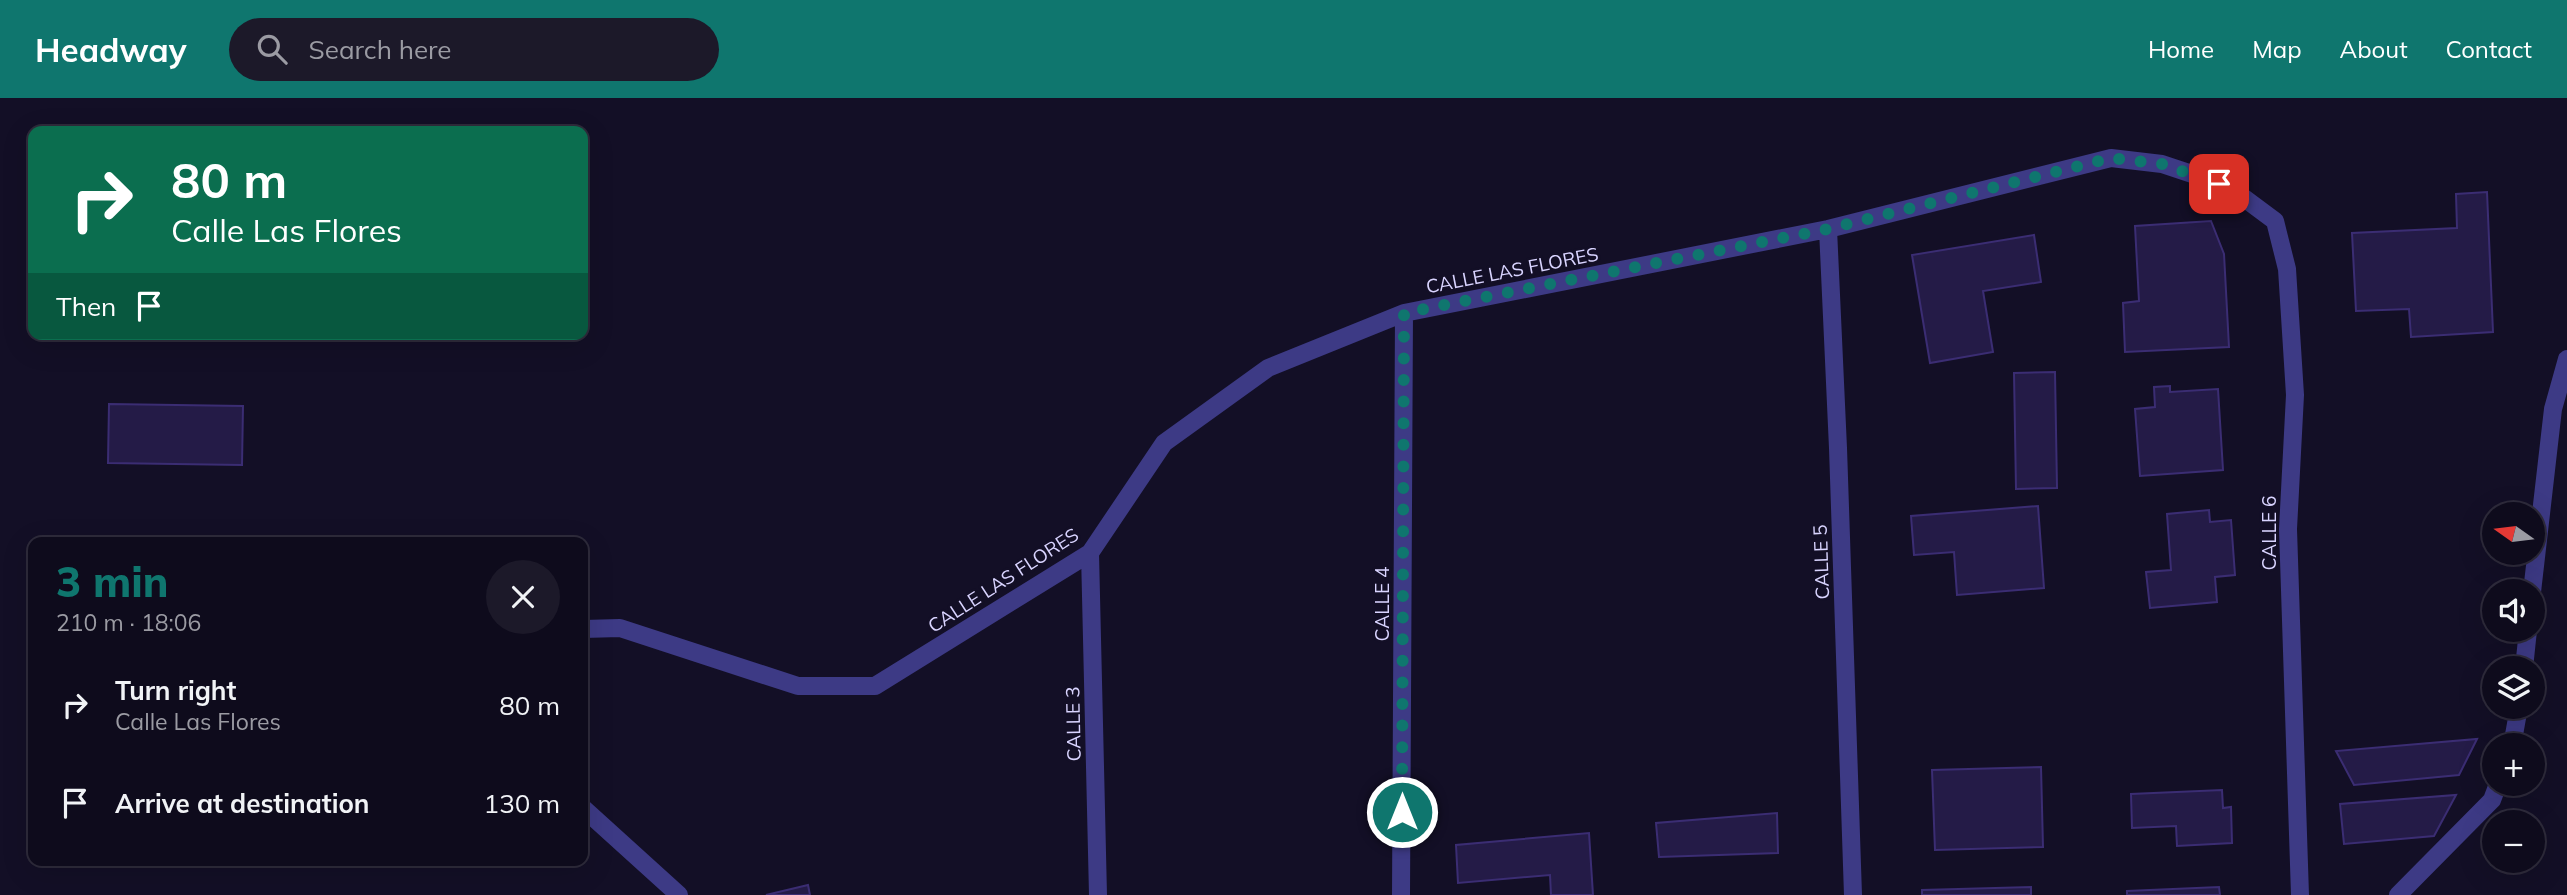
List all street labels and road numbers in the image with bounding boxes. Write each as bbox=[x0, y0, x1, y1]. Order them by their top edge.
street label: CALLE LAS FLORES bbox=[1424, 242, 1600, 298]
street label: CALLE 6 bbox=[2257, 496, 2281, 570]
street label: CALLE LAS FLORES bbox=[923, 522, 1083, 638]
street label: CALLE 5 bbox=[1808, 524, 1834, 600]
street label: CALLE 4 bbox=[1370, 567, 1394, 641]
street label: CALLE 3 bbox=[1060, 686, 1086, 762]

